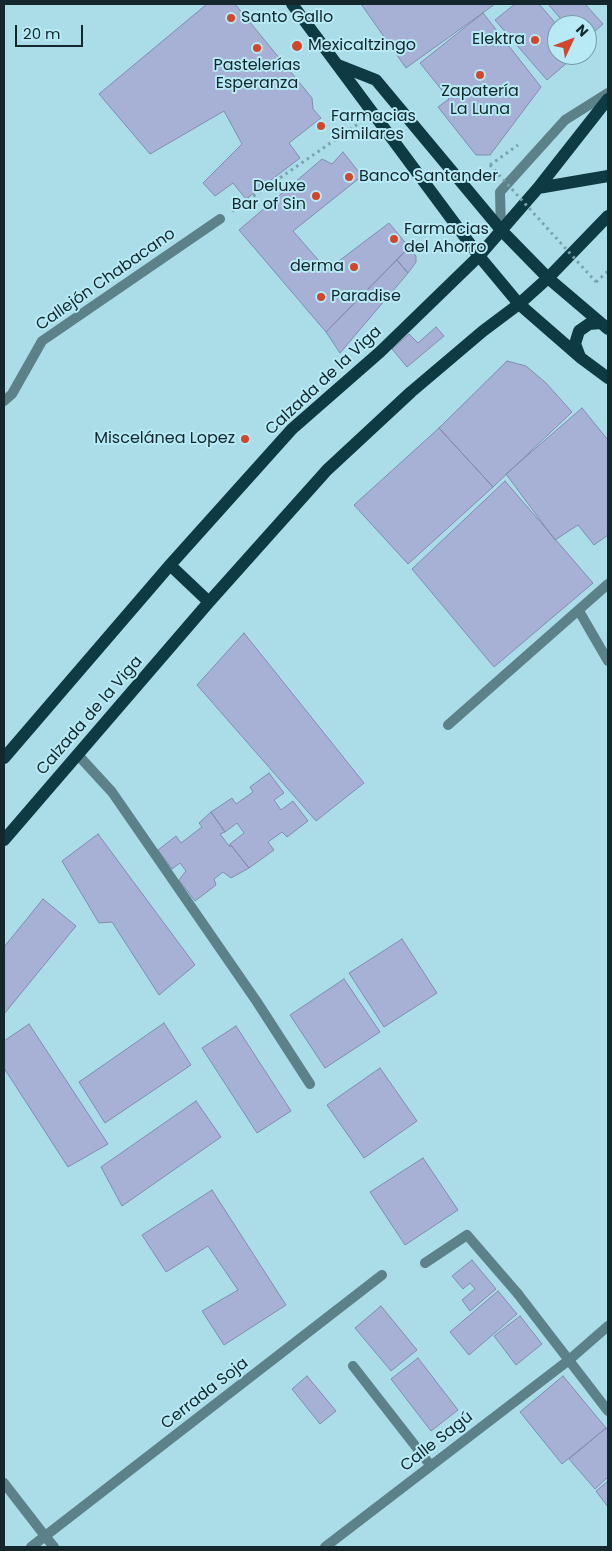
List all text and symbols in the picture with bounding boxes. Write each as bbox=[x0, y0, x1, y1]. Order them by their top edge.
place label: Santo Gallo bbox=[241, 8, 333, 28]
marker: Santo Gallo bbox=[225, 12, 237, 24]
scale bar bbox=[18, 15, 85, 47]
north arrow bbox=[547, 15, 597, 65]
text: N bbox=[571, 20, 593, 41]
text: 20 m bbox=[23, 23, 61, 44]
place label: Elektra bbox=[472, 30, 525, 50]
marker: Elektra bbox=[529, 34, 541, 46]
place label: Mexicaltzingo bbox=[308, 36, 416, 56]
marker: Mexicaltzingo bbox=[290, 39, 304, 53]
marker: Pastelerías Esperanza bbox=[251, 42, 263, 54]
place label: Pastelerías Esperanza bbox=[213, 56, 301, 94]
marker: Zapatería La Luna bbox=[474, 69, 486, 81]
place label: Zapatería La Luna bbox=[441, 82, 519, 120]
place label: Farmacias Similares bbox=[331, 107, 416, 145]
marker: Farmacias Similares bbox=[315, 120, 327, 132]
place label: Banco Santander bbox=[359, 167, 498, 187]
marker: Banco Santander bbox=[343, 171, 355, 183]
place label: Deluxe Bar of Sin bbox=[232, 177, 306, 215]
marker: Deluxe Bar of Sin bbox=[310, 190, 322, 202]
place label: Farmacias del Ahorro bbox=[404, 220, 489, 258]
street label: Callejón Chabacano bbox=[33, 225, 179, 335]
marker: Farmacias del Ahorro bbox=[388, 233, 400, 245]
place label: derma bbox=[290, 257, 344, 277]
marker: derma bbox=[348, 261, 360, 273]
place label: Paradise bbox=[331, 287, 401, 307]
marker: Paradise bbox=[315, 291, 327, 303]
street label: Calzada de la Viga bbox=[262, 322, 386, 440]
place label: Miscelánea Lopez bbox=[94, 429, 235, 449]
marker: Miscelánea Lopez bbox=[239, 433, 251, 445]
street label: Calzada de la Viga bbox=[33, 653, 147, 779]
street label: Cerrada Soja bbox=[158, 1354, 252, 1434]
street label: Calle Sagú bbox=[397, 1408, 477, 1476]

